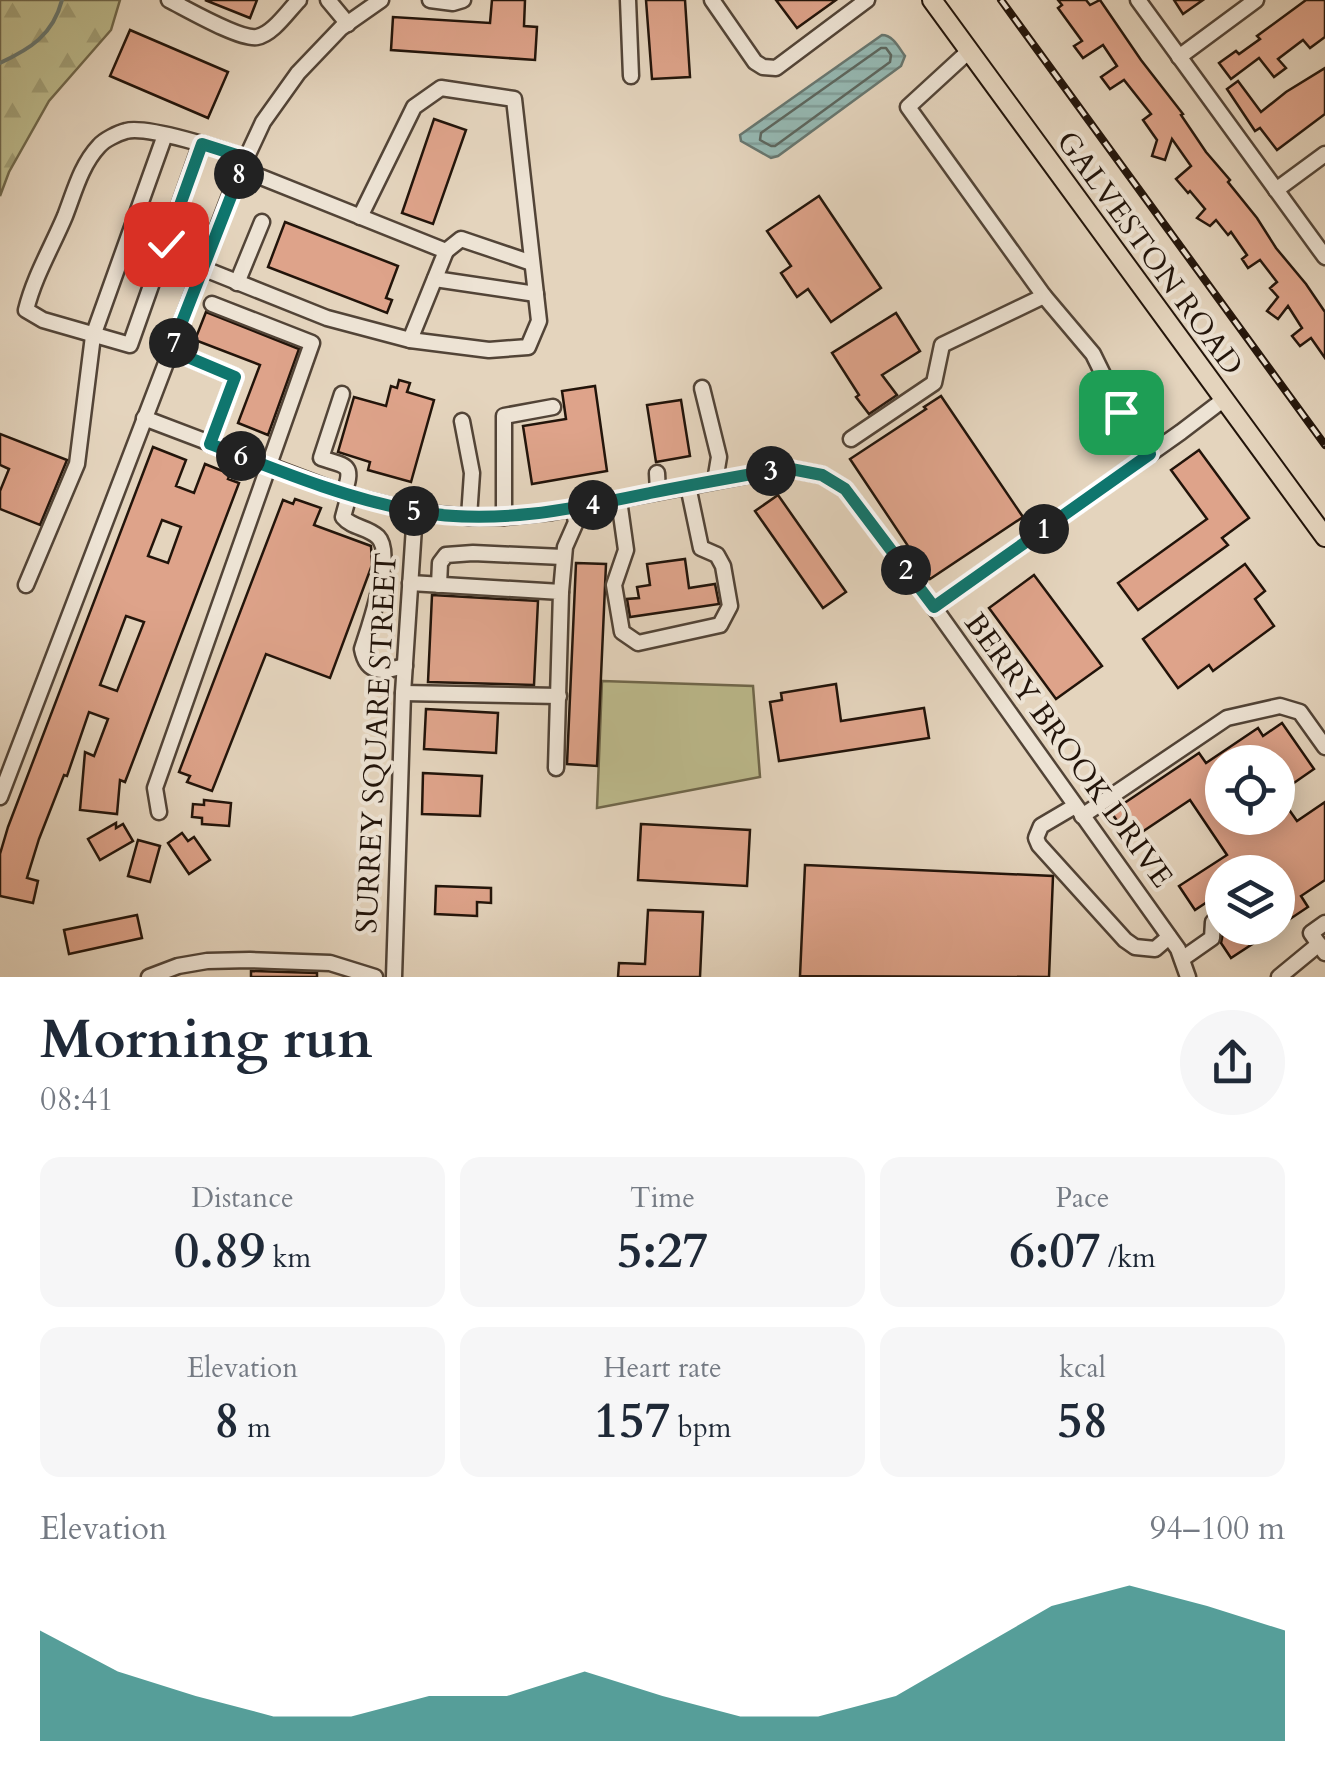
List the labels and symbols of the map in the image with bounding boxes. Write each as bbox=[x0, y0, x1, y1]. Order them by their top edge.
street label: GALVESTON ROAD bbox=[1047, 123, 1252, 384]
pin: 8 bbox=[214, 149, 264, 199]
pin bbox=[124, 202, 209, 287]
pin: 7 bbox=[149, 318, 199, 368]
pin bbox=[1079, 370, 1164, 455]
pin: 6 bbox=[216, 431, 266, 481]
pin: 3 bbox=[746, 446, 796, 496]
pin: 4 bbox=[568, 480, 618, 530]
pin: 5 bbox=[389, 486, 439, 536]
pin: 1 bbox=[1019, 504, 1069, 554]
pin: 2 bbox=[881, 545, 931, 595]
street label: SURREY SQUARE STREET bbox=[346, 552, 407, 934]
street label: BERRY BROOK DRIVE bbox=[955, 605, 1182, 896]

